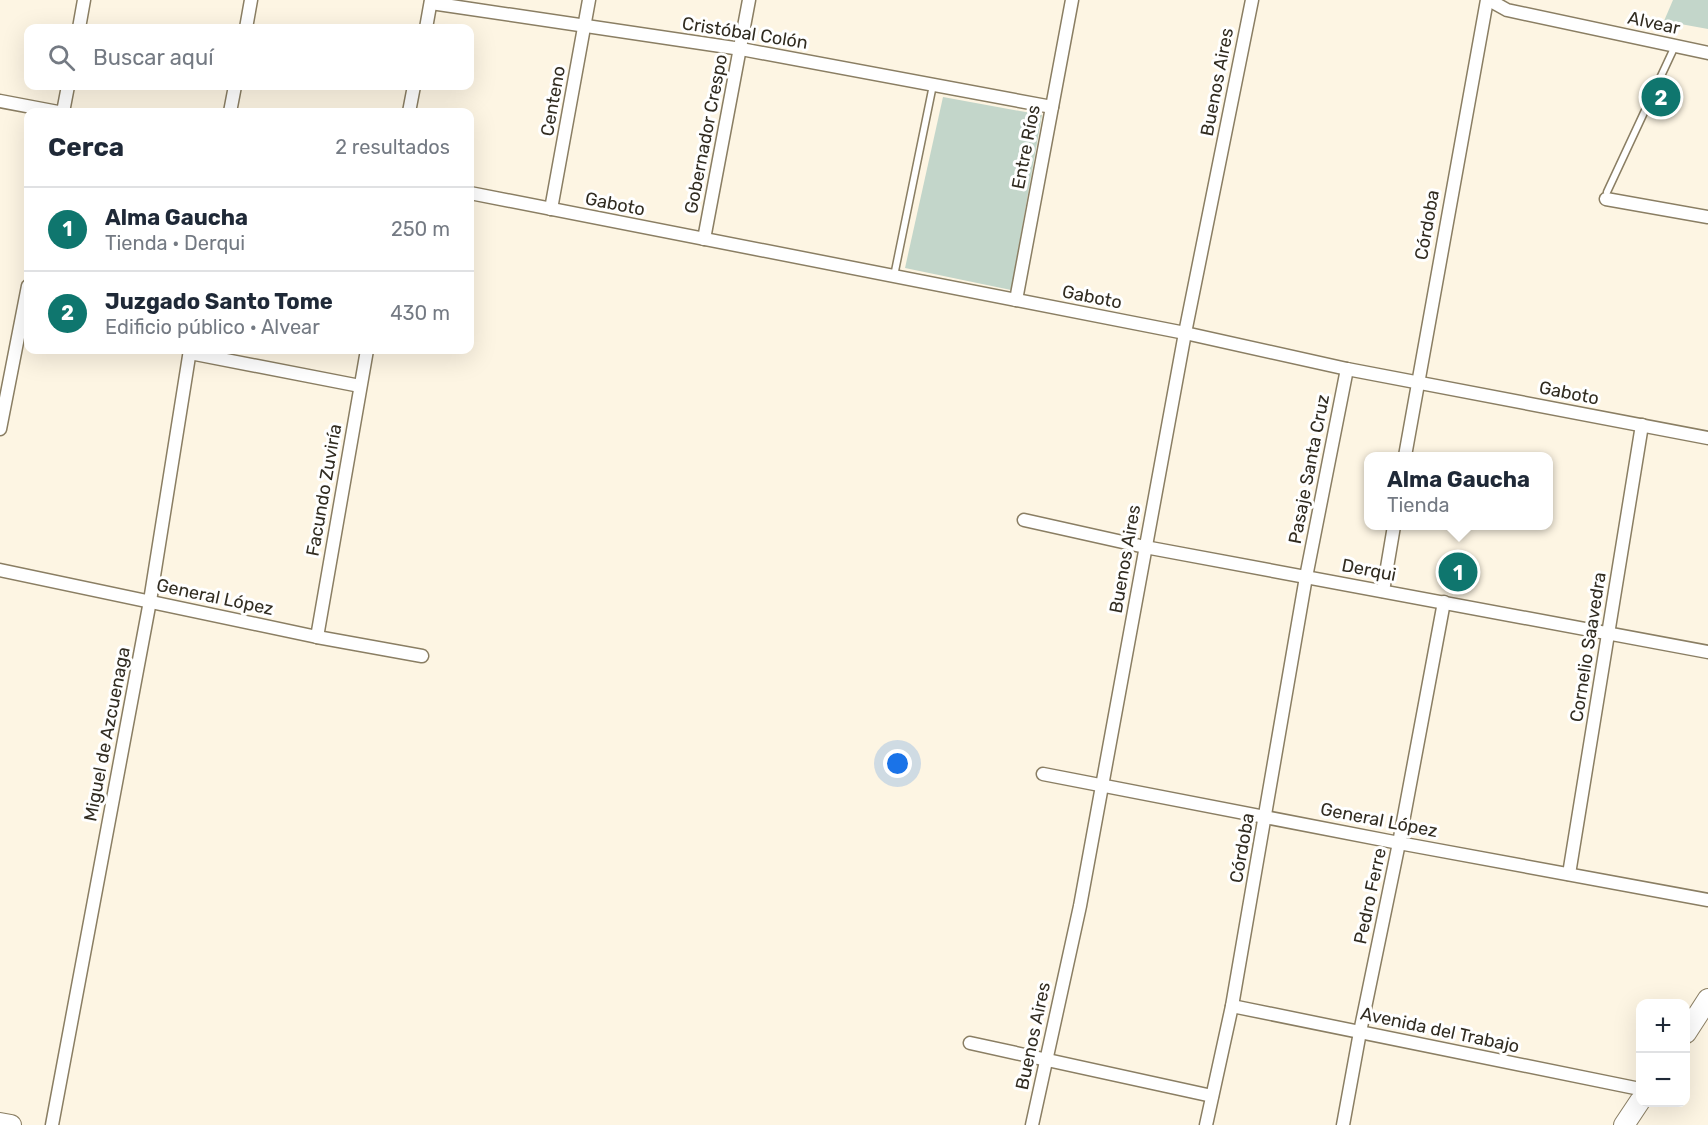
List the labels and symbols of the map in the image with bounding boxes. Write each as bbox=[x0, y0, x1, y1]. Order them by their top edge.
street label: Alvear bbox=[1626, 7, 1682, 39]
street label: Cristóbal Colón bbox=[681, 12, 809, 54]
street label: Buenos Aires bbox=[1196, 26, 1238, 138]
street label: Gobernador Crespo bbox=[680, 52, 732, 216]
street label: Centeno bbox=[536, 64, 570, 138]
pin: 2 bbox=[1642, 74, 1680, 120]
street label: Entre Ríos bbox=[1007, 103, 1045, 191]
street label: Gaboto bbox=[583, 187, 647, 221]
street label: Córdoba bbox=[1410, 188, 1444, 262]
street label: Gaboto bbox=[1060, 280, 1124, 314]
street label: Gaboto bbox=[1537, 376, 1601, 410]
street label: Pasaje Santa Cruz bbox=[1284, 392, 1334, 546]
street label: Facundo Zuviría bbox=[302, 422, 346, 558]
street label: Buenos Aires bbox=[1105, 503, 1145, 615]
pin: 1 bbox=[1438, 550, 1478, 594]
street label: Derqui bbox=[1340, 554, 1398, 586]
street label: Cornelio Saavedra bbox=[1565, 570, 1611, 724]
street label: General López bbox=[155, 574, 275, 620]
street label: Miguel de Azcuenaga bbox=[79, 645, 135, 823]
your location bbox=[883, 749, 912, 778]
street label: General López bbox=[1319, 798, 1439, 842]
street label: Córdoba bbox=[1225, 811, 1259, 885]
street label: Pedro Ferre bbox=[1349, 846, 1391, 946]
street label: Buenos Aires bbox=[1011, 980, 1055, 1092]
street label: Avenida del Trabajo bbox=[1358, 1002, 1522, 1058]

